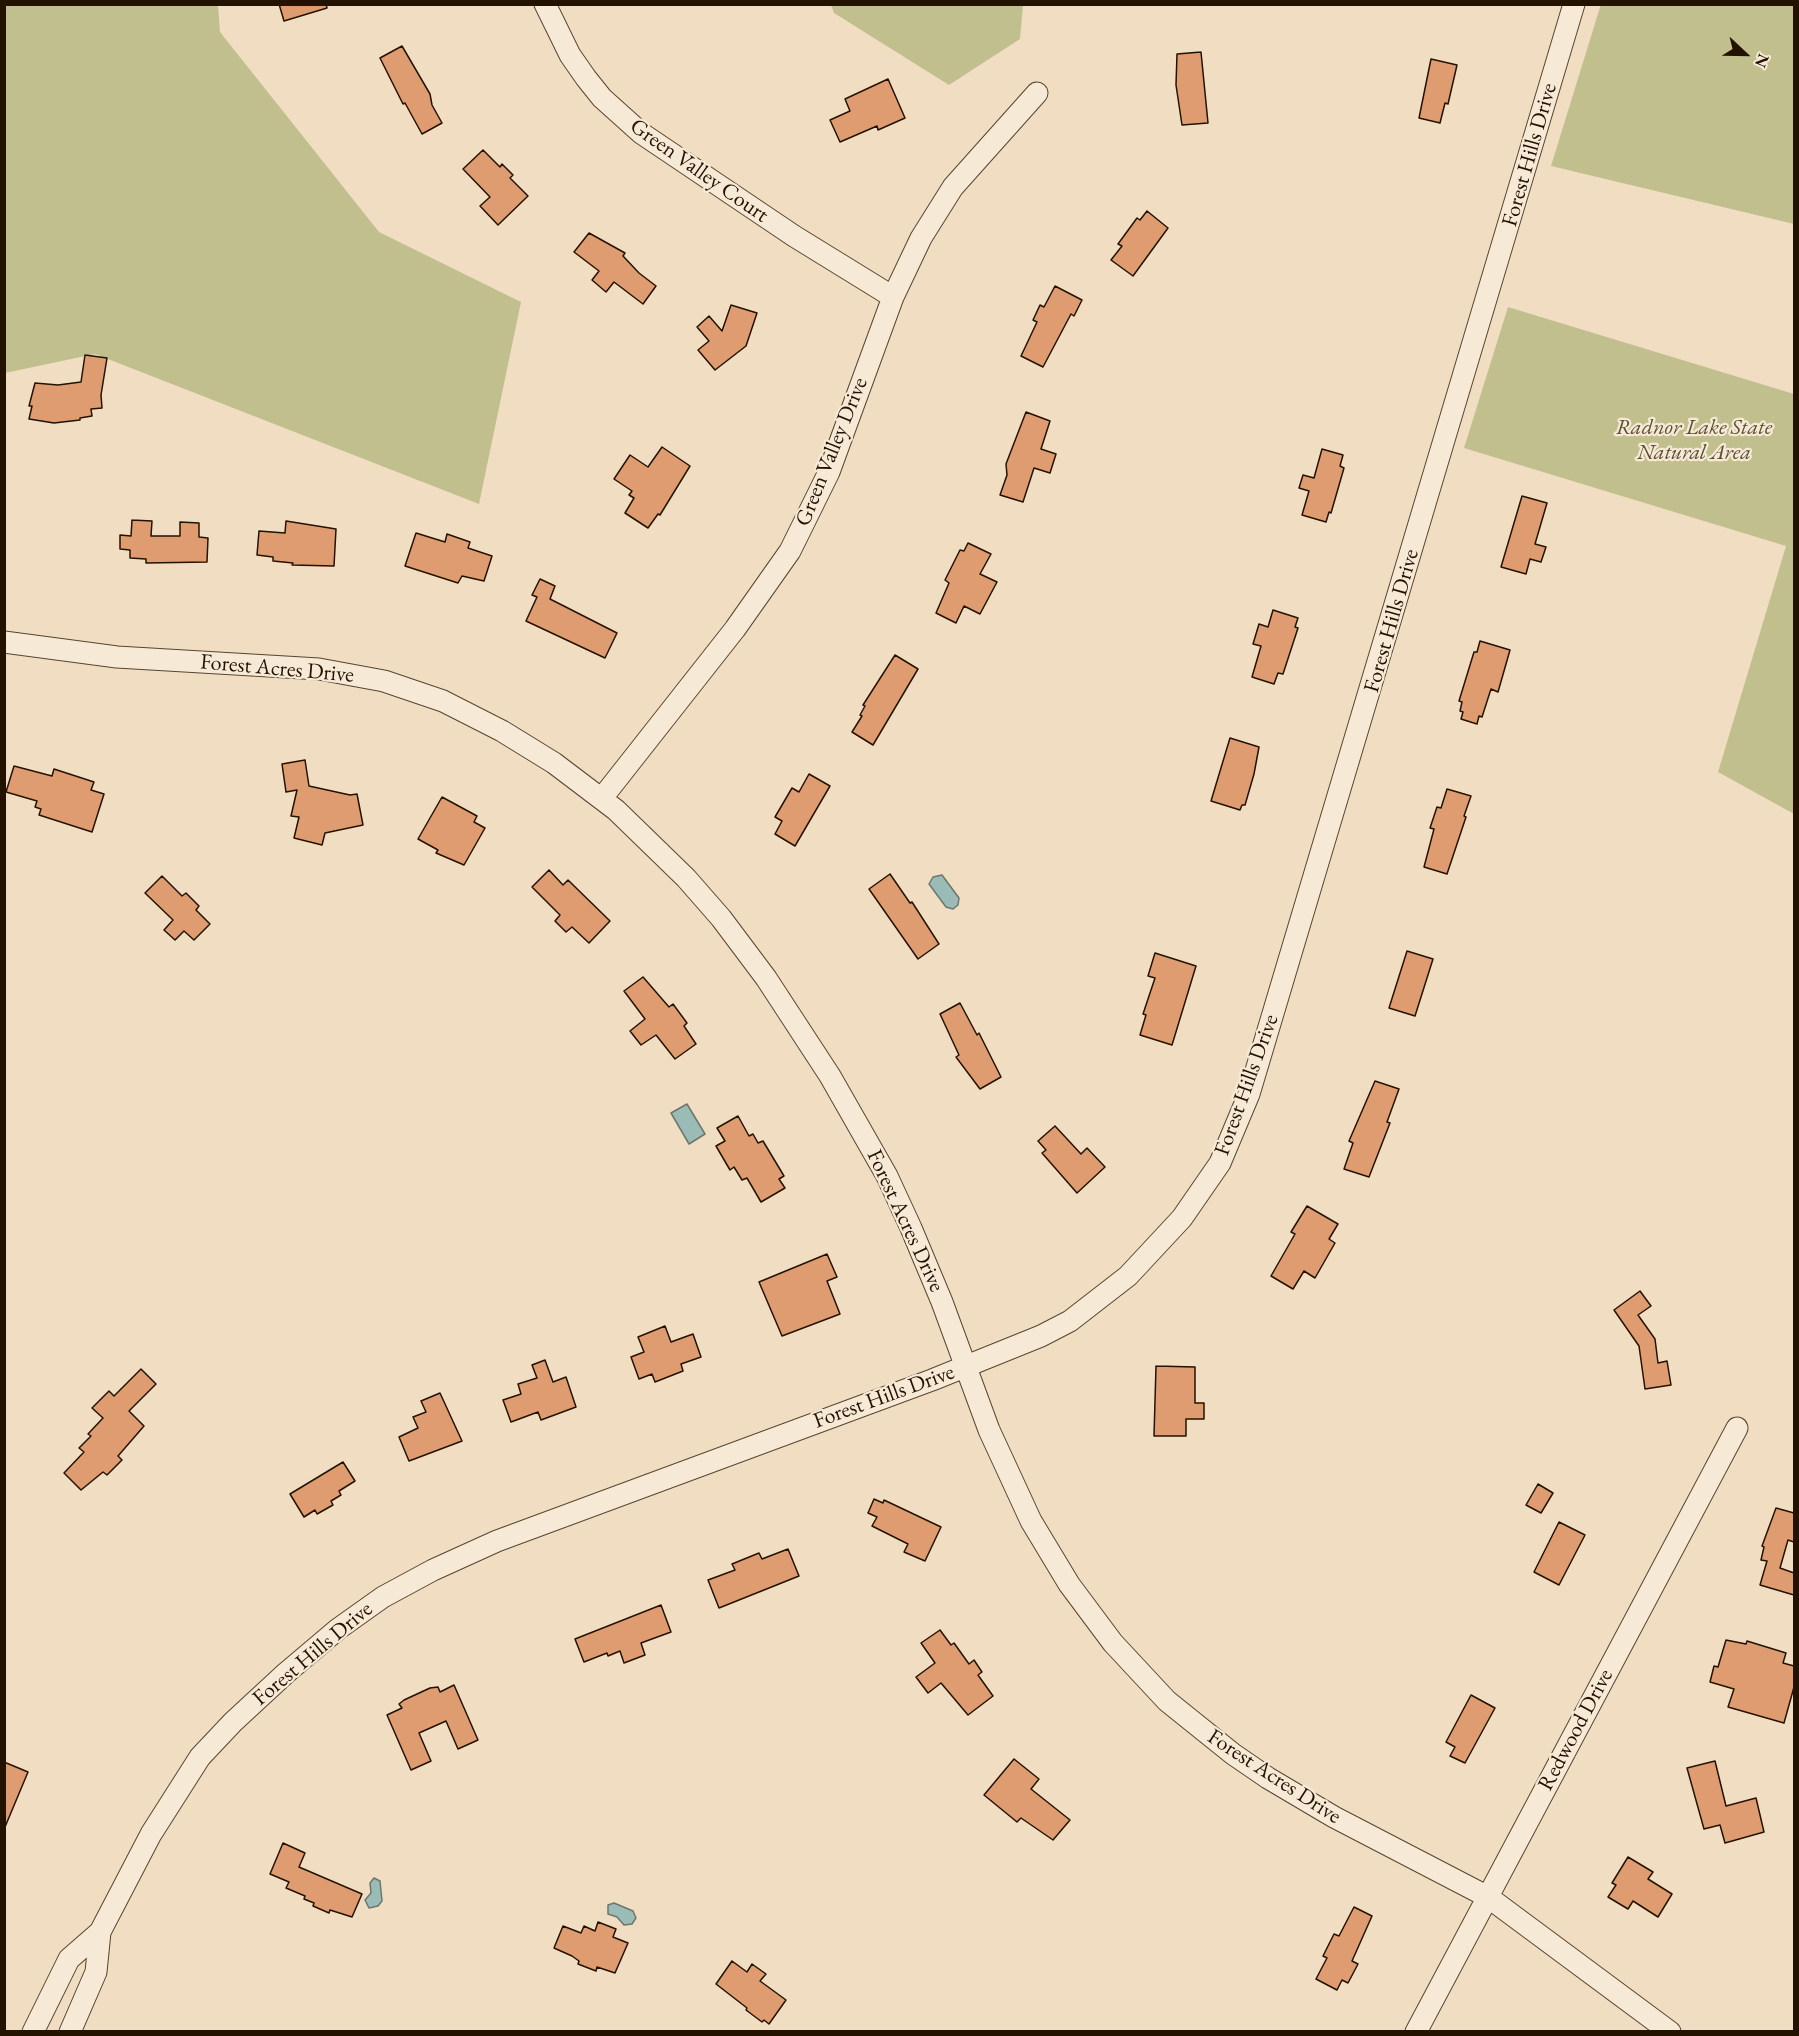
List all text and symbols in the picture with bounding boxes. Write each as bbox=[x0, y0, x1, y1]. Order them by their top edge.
north arrow bbox=[1715, 24, 1775, 84]
text: N bbox=[1750, 51, 1774, 71]
street label: Forest Hills Drive bbox=[1497, 80, 1563, 230]
street label: Green Valley Court bbox=[625, 113, 773, 229]
street label: Green Valley Drive bbox=[790, 374, 874, 530]
park label: Radnor Lake State Natural Area bbox=[1616, 415, 1772, 466]
street label: Forest Hills Drive bbox=[1359, 546, 1425, 696]
street label: Forest Acres Drive bbox=[199, 649, 355, 689]
street label: Forest Hills Drive bbox=[1209, 1011, 1285, 1159]
street label: Forest Acres Drive bbox=[860, 1146, 950, 1296]
street label: Forest Hills Drive bbox=[810, 1359, 958, 1435]
street label: Forest Hills Drive bbox=[248, 1596, 378, 1712]
street label: Redwood Drive bbox=[1533, 1665, 1619, 1795]
street label: Forest Acres Drive bbox=[1202, 1724, 1346, 1830]

